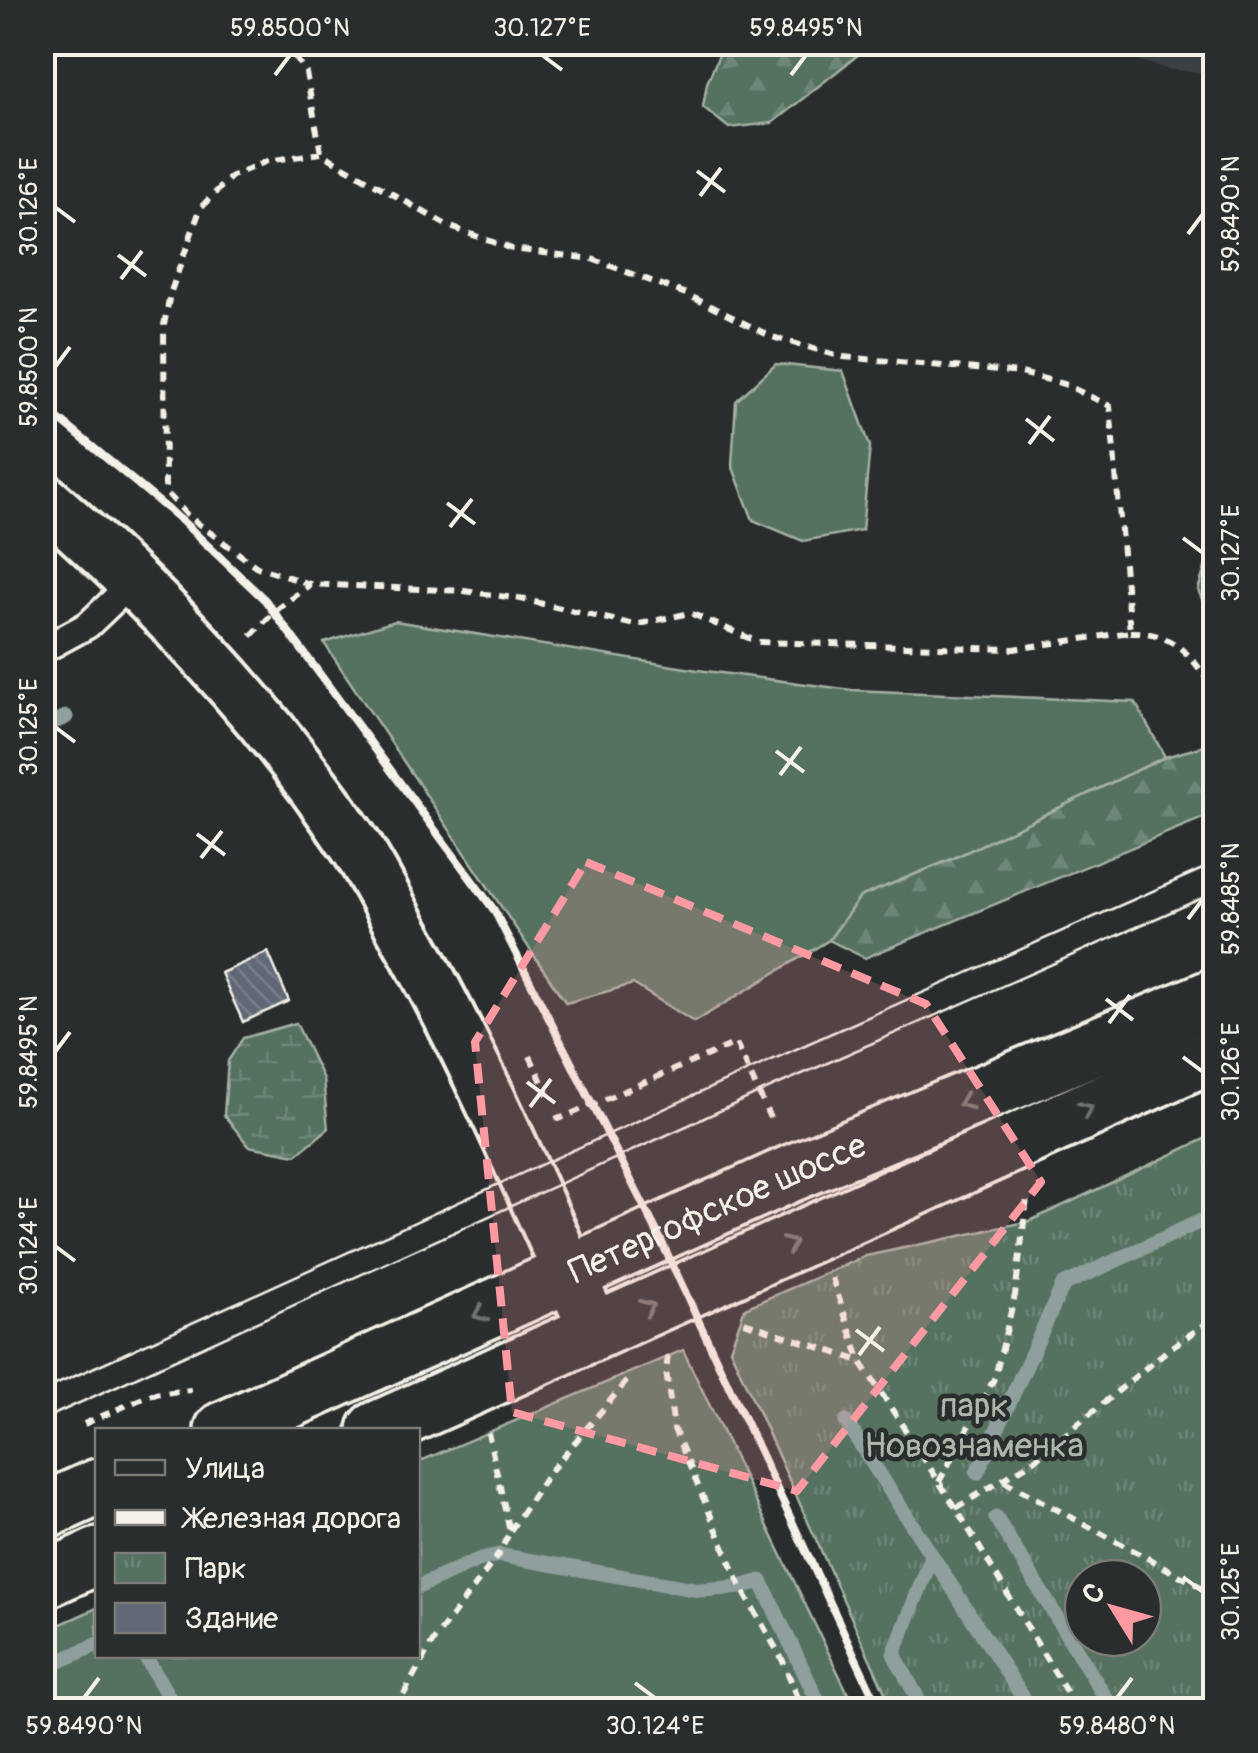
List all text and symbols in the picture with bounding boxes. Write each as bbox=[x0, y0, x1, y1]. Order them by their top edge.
text: 59.8500°N bbox=[230, 13, 350, 44]
text: 30.127°E bbox=[493, 13, 591, 44]
text: 59.8495°N bbox=[749, 13, 863, 44]
text: 59.8490°N bbox=[1216, 156, 1247, 272]
text: 30.126°E bbox=[14, 158, 45, 256]
text: 59.8500°N bbox=[14, 307, 45, 427]
text: 30.127°E bbox=[1216, 504, 1247, 602]
text: 30.125°E bbox=[14, 678, 45, 776]
text: 59.8485°N bbox=[1216, 842, 1247, 956]
text: 59.8495°N bbox=[14, 995, 45, 1109]
text: 30.126°E bbox=[1216, 1023, 1247, 1121]
one-way arrow bbox=[957, 1091, 974, 1111]
one-way arrow bbox=[1076, 1102, 1094, 1122]
street label: Петергофское шоссе bbox=[562, 1124, 873, 1294]
text: 30.124°E bbox=[14, 1197, 45, 1295]
one-way arrow bbox=[780, 1236, 798, 1256]
one-way arrow bbox=[638, 1299, 656, 1319]
one-way arrow bbox=[473, 1302, 491, 1322]
park label: парк Новознаменка bbox=[864, 1384, 1084, 1468]
legend bbox=[95, 1428, 420, 1658]
text: Улица bbox=[185, 1450, 265, 1487]
text: Железная дорога bbox=[181, 1500, 401, 1537]
text: 30.125°E bbox=[1216, 1543, 1247, 1641]
text: Парк bbox=[185, 1550, 247, 1587]
north arrow bbox=[1063, 1558, 1163, 1658]
text: С bbox=[1075, 1576, 1113, 1611]
text: Здание bbox=[185, 1600, 278, 1637]
text: 59.8490°N bbox=[26, 1711, 142, 1742]
text: 30.124°E bbox=[606, 1711, 704, 1742]
text: 59.8480°N bbox=[1059, 1711, 1175, 1742]

